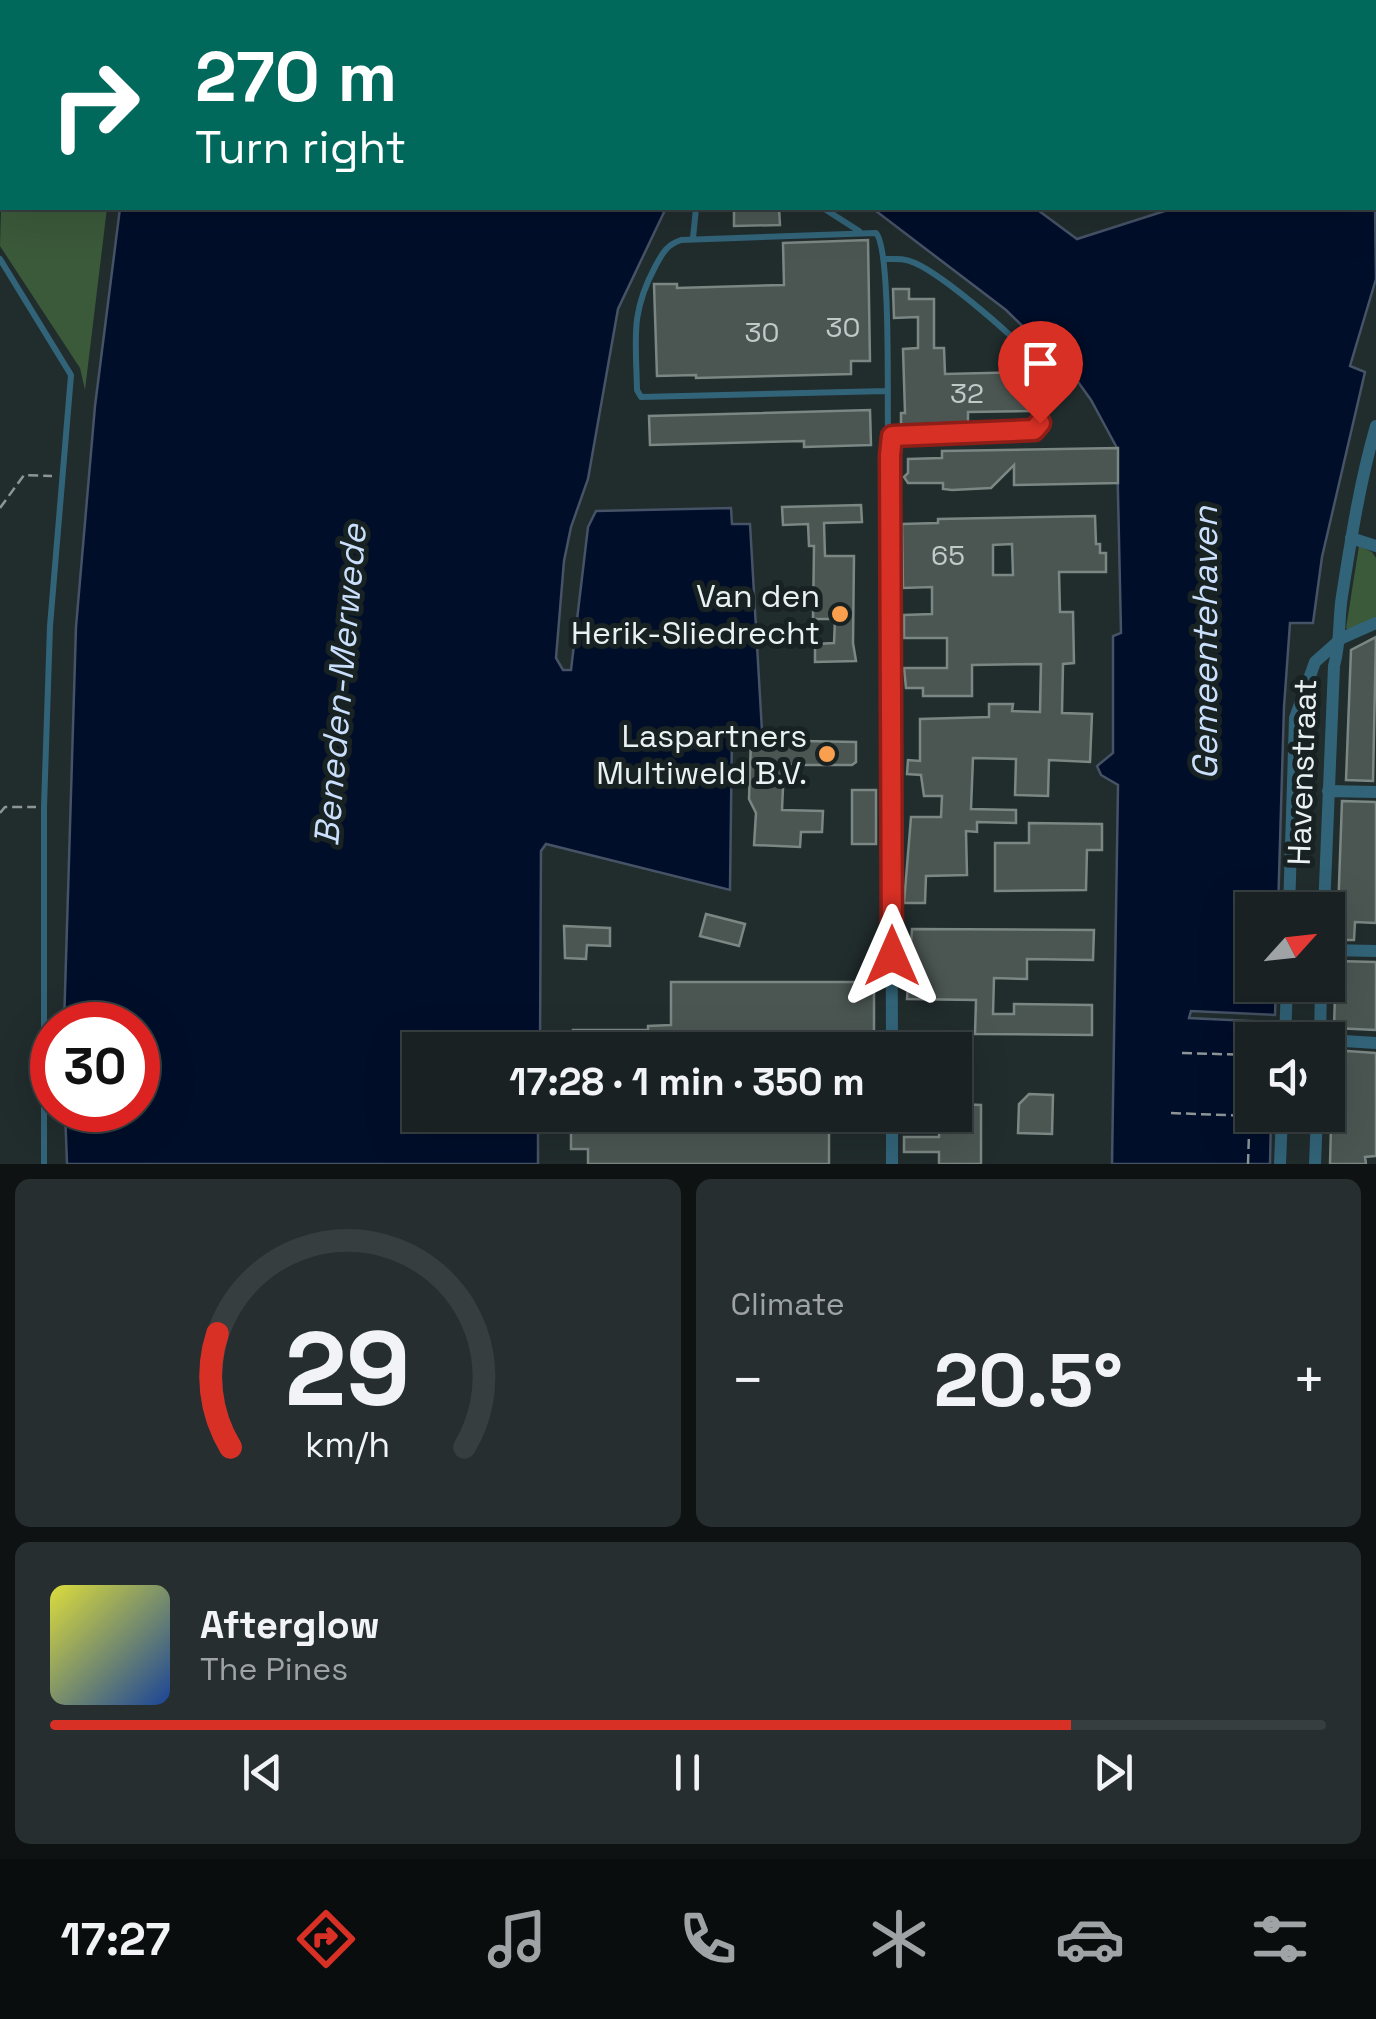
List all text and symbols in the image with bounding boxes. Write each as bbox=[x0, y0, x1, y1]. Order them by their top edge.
text: 270 m bbox=[195, 32, 397, 121]
icon: right bbox=[30, 40, 160, 170]
text: Turn right bbox=[195, 119, 406, 176]
house number: 30 bbox=[826, 309, 860, 345]
house number: 30 bbox=[745, 314, 779, 350]
pin bbox=[998, 321, 1083, 424]
icon: arrive bbox=[1013, 336, 1068, 391]
house number: 32 bbox=[950, 375, 984, 411]
water label: Gemeentehaven bbox=[1183, 506, 1227, 780]
water label: Beneden-Merwede bbox=[304, 521, 376, 848]
house number: 65 bbox=[931, 537, 965, 573]
place label: Van den Herik-Sliedrecht bbox=[571, 576, 820, 653]
marker: Van den Herik-Sliedrecht bbox=[829, 603, 851, 625]
street label: Havenstraat bbox=[1279, 678, 1325, 866]
place label: Laspartners Multiweld B.V. bbox=[596, 716, 807, 793]
marker: Laspartners Multiweld B.V. bbox=[816, 743, 838, 765]
north arrow bbox=[1235, 892, 1345, 1002]
map controls bbox=[1235, 892, 1345, 1132]
position arrow bbox=[840, 904, 944, 1008]
speed limit sign: 30 bbox=[30, 1002, 160, 1132]
button: sound bbox=[1235, 1022, 1345, 1132]
text: 17:28 · 1 min · 350 m bbox=[509, 1058, 865, 1106]
text: Climate bbox=[731, 1284, 845, 1324]
text: 29 bbox=[285, 1303, 411, 1435]
text: 20.5° bbox=[934, 1332, 1123, 1428]
text: − bbox=[731, 1345, 765, 1415]
text: + bbox=[1292, 1345, 1326, 1415]
text: km/h bbox=[305, 1422, 390, 1467]
text: Afterglow bbox=[200, 1601, 380, 1649]
text: The Pines bbox=[200, 1649, 348, 1689]
icon: previous bbox=[235, 1745, 290, 1800]
icon: pause bbox=[660, 1745, 715, 1800]
icon: next bbox=[1086, 1745, 1141, 1800]
icon: directions bbox=[291, 1904, 361, 1974]
icon: music bbox=[482, 1904, 552, 1974]
icon: phone bbox=[673, 1904, 743, 1974]
icon: climate bbox=[864, 1904, 934, 1974]
icon: car bbox=[1055, 1904, 1125, 1974]
icon: filters bbox=[1245, 1904, 1315, 1974]
text: 17:27 bbox=[60, 1911, 170, 1968]

